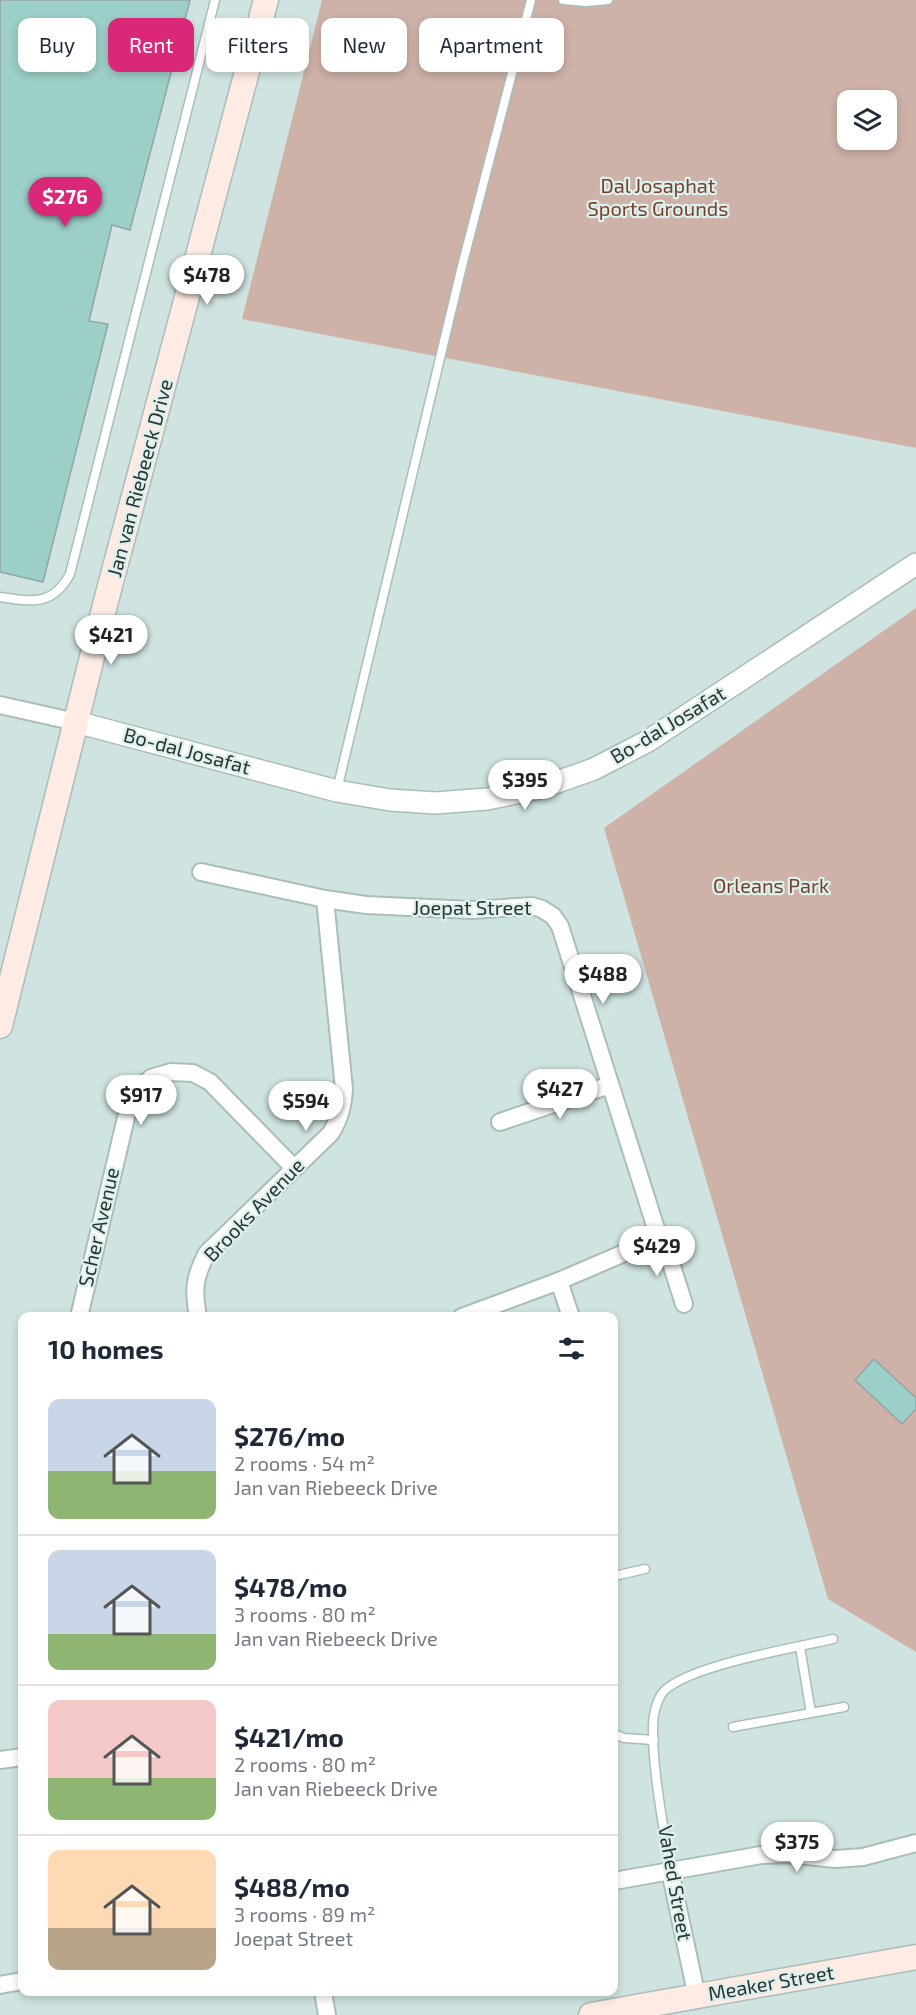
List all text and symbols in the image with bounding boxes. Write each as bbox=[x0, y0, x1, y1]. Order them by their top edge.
chip: Buy bbox=[18, 18, 96, 72]
chip: Rent bbox=[108, 18, 194, 72]
chip: Filters bbox=[206, 18, 309, 72]
chip: New bbox=[321, 18, 407, 72]
chip: Apartment bbox=[419, 18, 564, 72]
map controls bbox=[837, 90, 897, 150]
button: layers bbox=[837, 90, 897, 150]
park label: Dal Josaphat Sports Grounds bbox=[588, 173, 728, 220]
pin: $276 bbox=[29, 177, 101, 228]
text: $276 bbox=[42, 184, 88, 208]
pin: $478 bbox=[171, 255, 243, 306]
text: $478 bbox=[183, 262, 231, 286]
street label: Jan van Riebeeck Drive bbox=[101, 376, 177, 579]
pin: $421 bbox=[75, 615, 147, 666]
text: $421 bbox=[89, 622, 133, 646]
street label: Bo-dal Josafat bbox=[606, 680, 730, 768]
street label: Bo-dal Josafat bbox=[121, 722, 254, 779]
pin: $395 bbox=[489, 760, 561, 811]
text: $395 bbox=[502, 767, 548, 791]
park label: Orleans Park bbox=[713, 873, 829, 897]
street label: Joepat Street bbox=[412, 895, 532, 919]
pin: $488 bbox=[567, 954, 639, 1005]
text: $488 bbox=[578, 961, 628, 985]
pin: $427 bbox=[524, 1069, 596, 1120]
pin: $917 bbox=[105, 1075, 177, 1126]
text: $427 bbox=[537, 1076, 583, 1100]
pin: $594 bbox=[270, 1081, 342, 1132]
text: $917 bbox=[120, 1082, 162, 1106]
text: $594 bbox=[282, 1088, 330, 1112]
street label: Brooks Avenue bbox=[198, 1153, 309, 1266]
street label: Scher Avenue bbox=[73, 1165, 123, 1289]
pin: $429 bbox=[621, 1226, 693, 1277]
text: $429 bbox=[633, 1233, 681, 1257]
icon: filters bbox=[555, 1332, 588, 1365]
text: 10 homes bbox=[48, 1333, 164, 1364]
text: $276/mo bbox=[234, 1420, 345, 1451]
icon: home bbox=[96, 1423, 168, 1495]
text: 2 rooms · 54 m² bbox=[234, 1451, 375, 1475]
text: Jan van Riebeeck Drive bbox=[234, 1475, 438, 1499]
text: $478/mo bbox=[234, 1571, 347, 1602]
icon: home bbox=[96, 1574, 168, 1646]
text: 3 rooms · 80 m² bbox=[234, 1602, 376, 1626]
text: Jan van Riebeeck Drive bbox=[234, 1626, 438, 1650]
text: $421/mo bbox=[234, 1721, 344, 1752]
icon: home bbox=[96, 1724, 168, 1796]
text: 2 rooms · 80 m² bbox=[234, 1752, 376, 1776]
text: Jan van Riebeeck Drive bbox=[234, 1776, 438, 1800]
pin: $375 bbox=[761, 1822, 833, 1873]
street label: Vahed Street bbox=[654, 1823, 698, 1943]
text: $375 bbox=[775, 1829, 819, 1853]
text: $488/mo bbox=[234, 1871, 350, 1902]
icon: home bbox=[96, 1874, 168, 1946]
text: 3 rooms · 89 m² bbox=[234, 1902, 375, 1926]
text: Joepat Street bbox=[234, 1926, 353, 1950]
street label: Meaker Street bbox=[706, 1959, 836, 2005]

